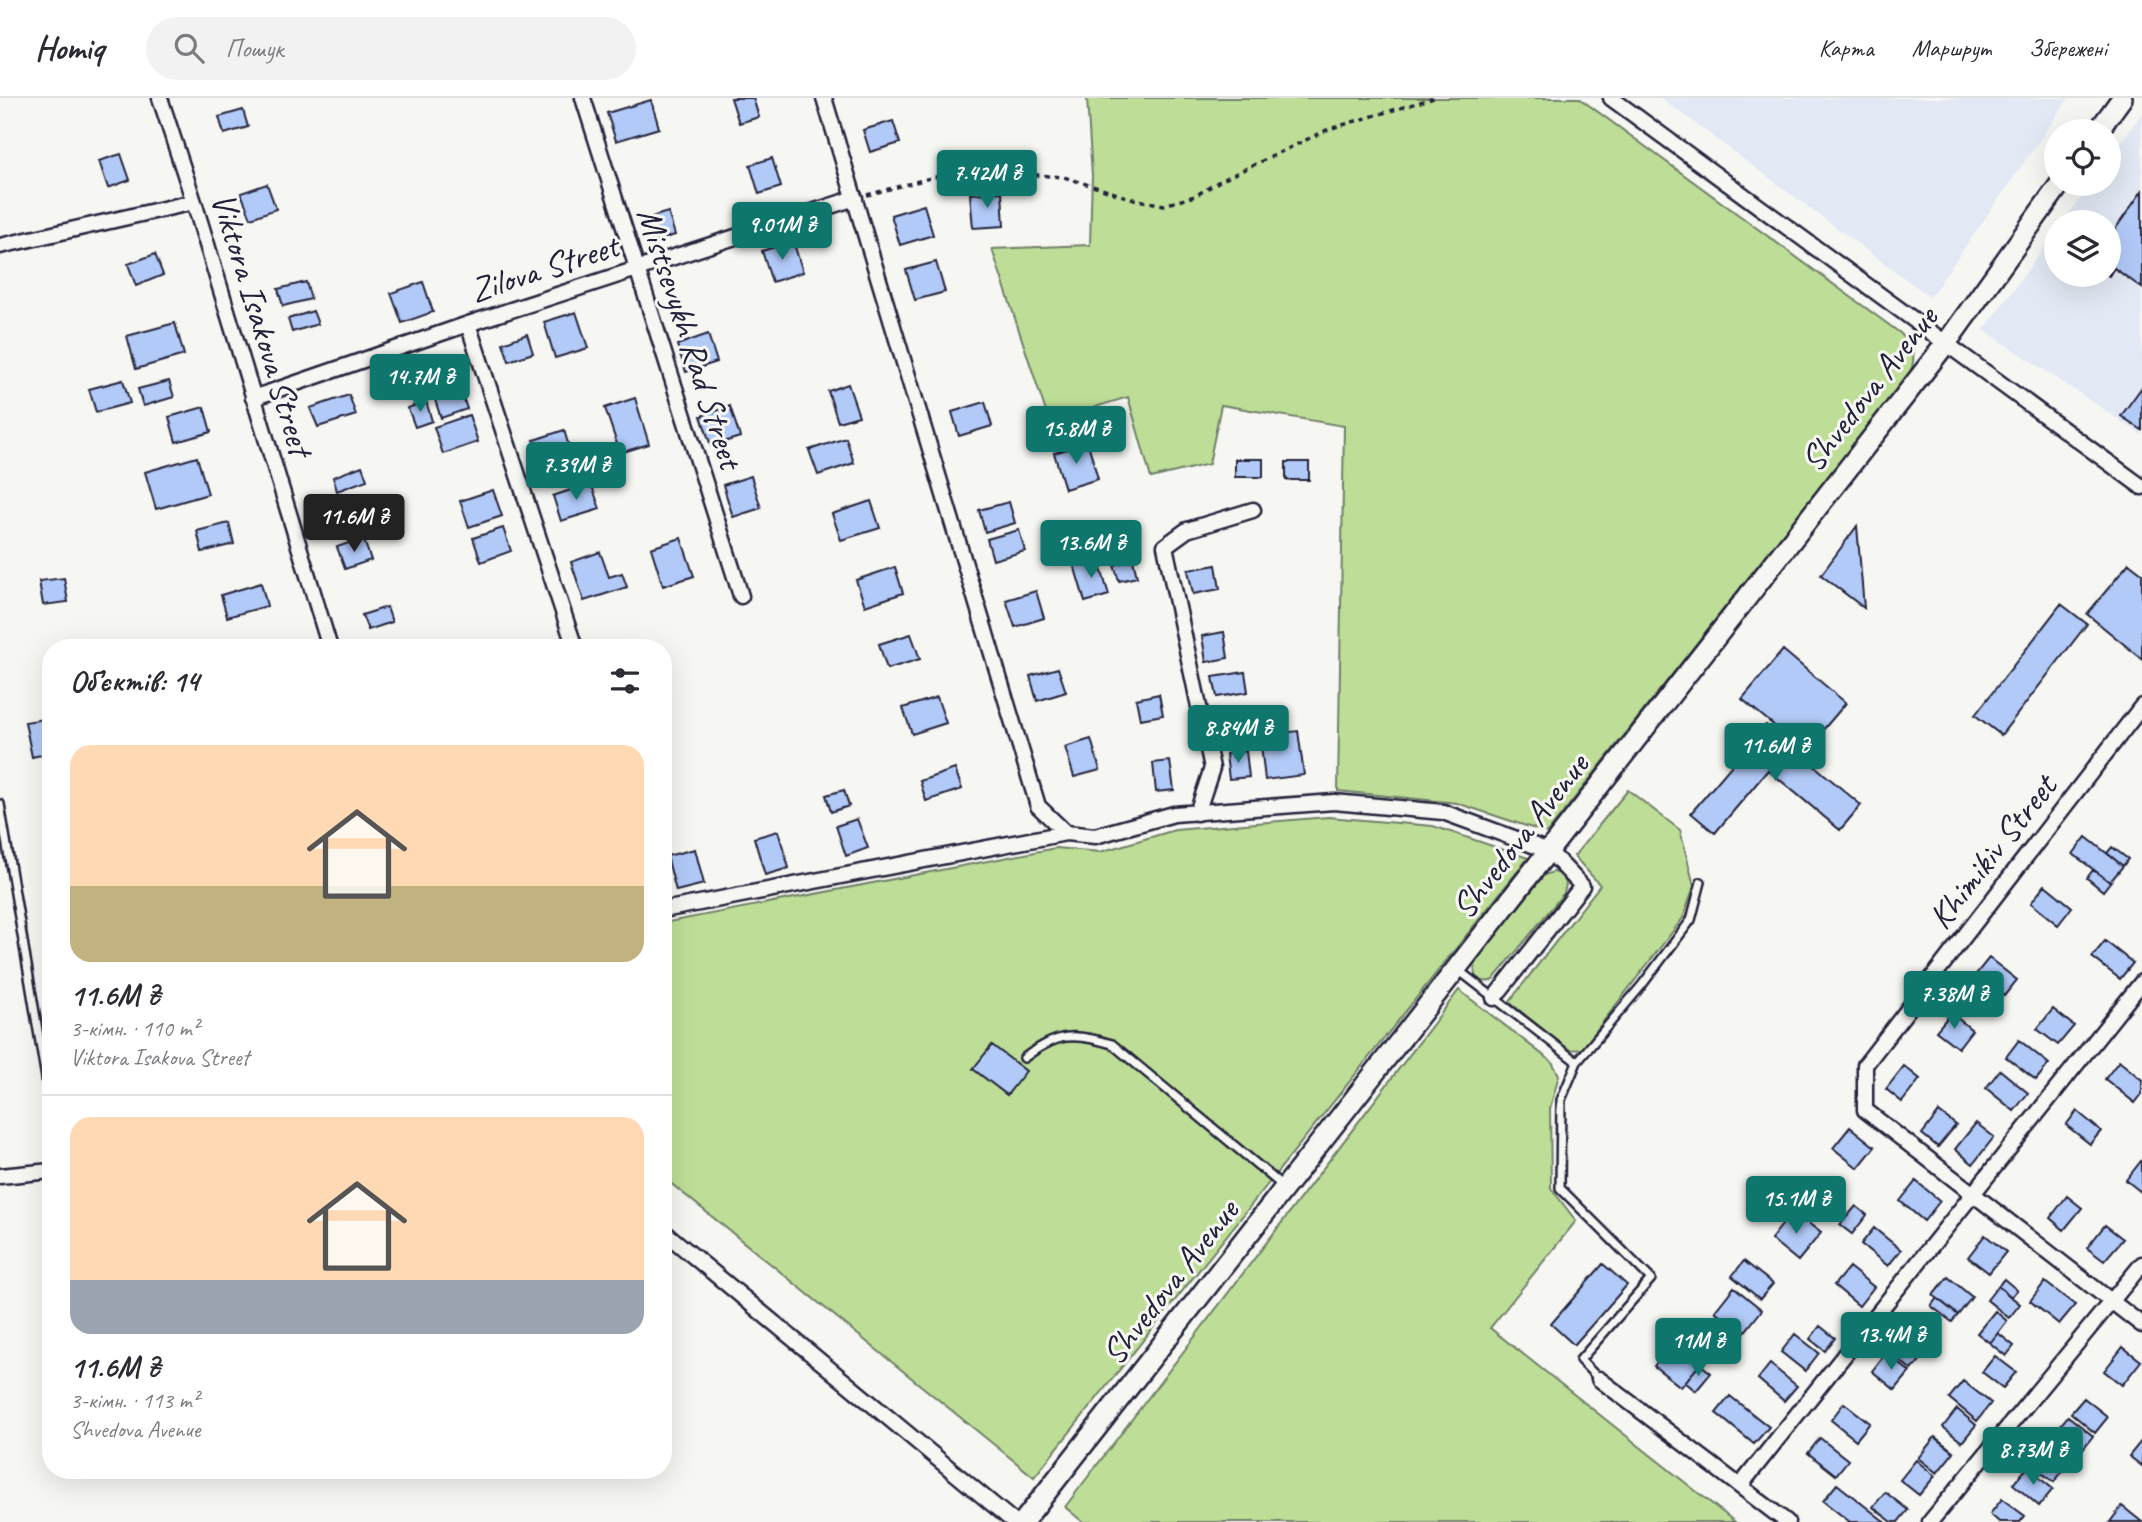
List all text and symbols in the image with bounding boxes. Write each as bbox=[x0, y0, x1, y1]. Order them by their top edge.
search box bbox=[146, 17, 636, 80]
text: Homiq bbox=[35, 27, 104, 69]
icon: search bbox=[170, 29, 208, 67]
text: Пошук bbox=[226, 32, 284, 65]
text: Карта bbox=[1819, 33, 1874, 63]
text: Маршрут bbox=[1912, 33, 1991, 63]
text: Збережені bbox=[2029, 33, 2107, 63]
map controls bbox=[2044, 119, 2121, 287]
button: locate bbox=[2044, 119, 2121, 196]
pin: 7.42M ₴ bbox=[922, 150, 1052, 210]
text: 7.42M ₴ bbox=[953, 158, 1021, 187]
street label: Viktora Isakova Street bbox=[201, 187, 325, 465]
street label: Mistsevykh Rad Street bbox=[627, 202, 754, 477]
pin: 9.01M ₴ bbox=[717, 202, 847, 262]
text: 9.01M ₴ bbox=[748, 210, 816, 239]
button: layers bbox=[2044, 210, 2121, 287]
street label: Zilova Street bbox=[464, 222, 627, 313]
street label: Shvedova Avenue bbox=[1790, 295, 1949, 481]
pin: 14.7M ₴ bbox=[355, 354, 485, 414]
text: 14.7M ₴ bbox=[386, 362, 454, 391]
pin: 15.8M ₴ bbox=[1011, 406, 1141, 466]
text: 15.8M ₴ bbox=[1042, 414, 1110, 443]
pin: 7.39M ₴ bbox=[511, 442, 641, 502]
text: 7.39M ₴ bbox=[542, 450, 610, 479]
pin: 11.6M ₴ bbox=[289, 494, 419, 554]
text: 11.6M ₴ bbox=[320, 502, 388, 531]
pin: 13.6M ₴ bbox=[1026, 520, 1156, 580]
text: 13.6M ₴ bbox=[1057, 528, 1125, 557]
text: Об’єктів: 14 bbox=[70, 662, 199, 700]
icon: filters bbox=[606, 662, 644, 700]
pin: 8.84M ₴ bbox=[1173, 706, 1303, 765]
text: 8.84M ₴ bbox=[1204, 713, 1272, 742]
pin: 11.6M ₴ bbox=[1710, 724, 1840, 783]
text: 11.6M ₴ bbox=[1741, 731, 1809, 760]
street label: Shvedova Avenue bbox=[1441, 742, 1600, 928]
street label: Khimikiv Street bbox=[1918, 763, 2068, 938]
icon: home bbox=[294, 791, 420, 917]
pin: 7.38M ₴ bbox=[1889, 972, 2019, 1031]
text: 11.6M ₴ bbox=[70, 976, 160, 1014]
text: 7.38M ₴ bbox=[1920, 979, 1988, 1008]
text: 3-кімн. · 110 m² bbox=[70, 1014, 199, 1043]
text: Viktora Isakova Street bbox=[70, 1043, 249, 1072]
icon: home bbox=[294, 1163, 420, 1289]
pin: 15.1M ₴ bbox=[1731, 1176, 1861, 1236]
text: 15.1M ₴ bbox=[1762, 1184, 1830, 1213]
street label: Shvedova Avenue bbox=[1091, 1188, 1250, 1374]
pin: 13.4M ₴ bbox=[1826, 1312, 1956, 1372]
pin: 11M ₴ bbox=[1649, 1318, 1747, 1378]
text: 13.4M ₴ bbox=[1857, 1320, 1925, 1349]
text: 11M ₴ bbox=[1671, 1326, 1725, 1355]
text: 11.6M ₴ bbox=[70, 1348, 160, 1386]
text: 3-кімн. · 113 m² bbox=[70, 1386, 199, 1415]
text: Shvedova Avenue bbox=[70, 1415, 200, 1444]
pin: 8.73M ₴ bbox=[1968, 1428, 2098, 1487]
text: 8.73M ₴ bbox=[1999, 1435, 2067, 1464]

